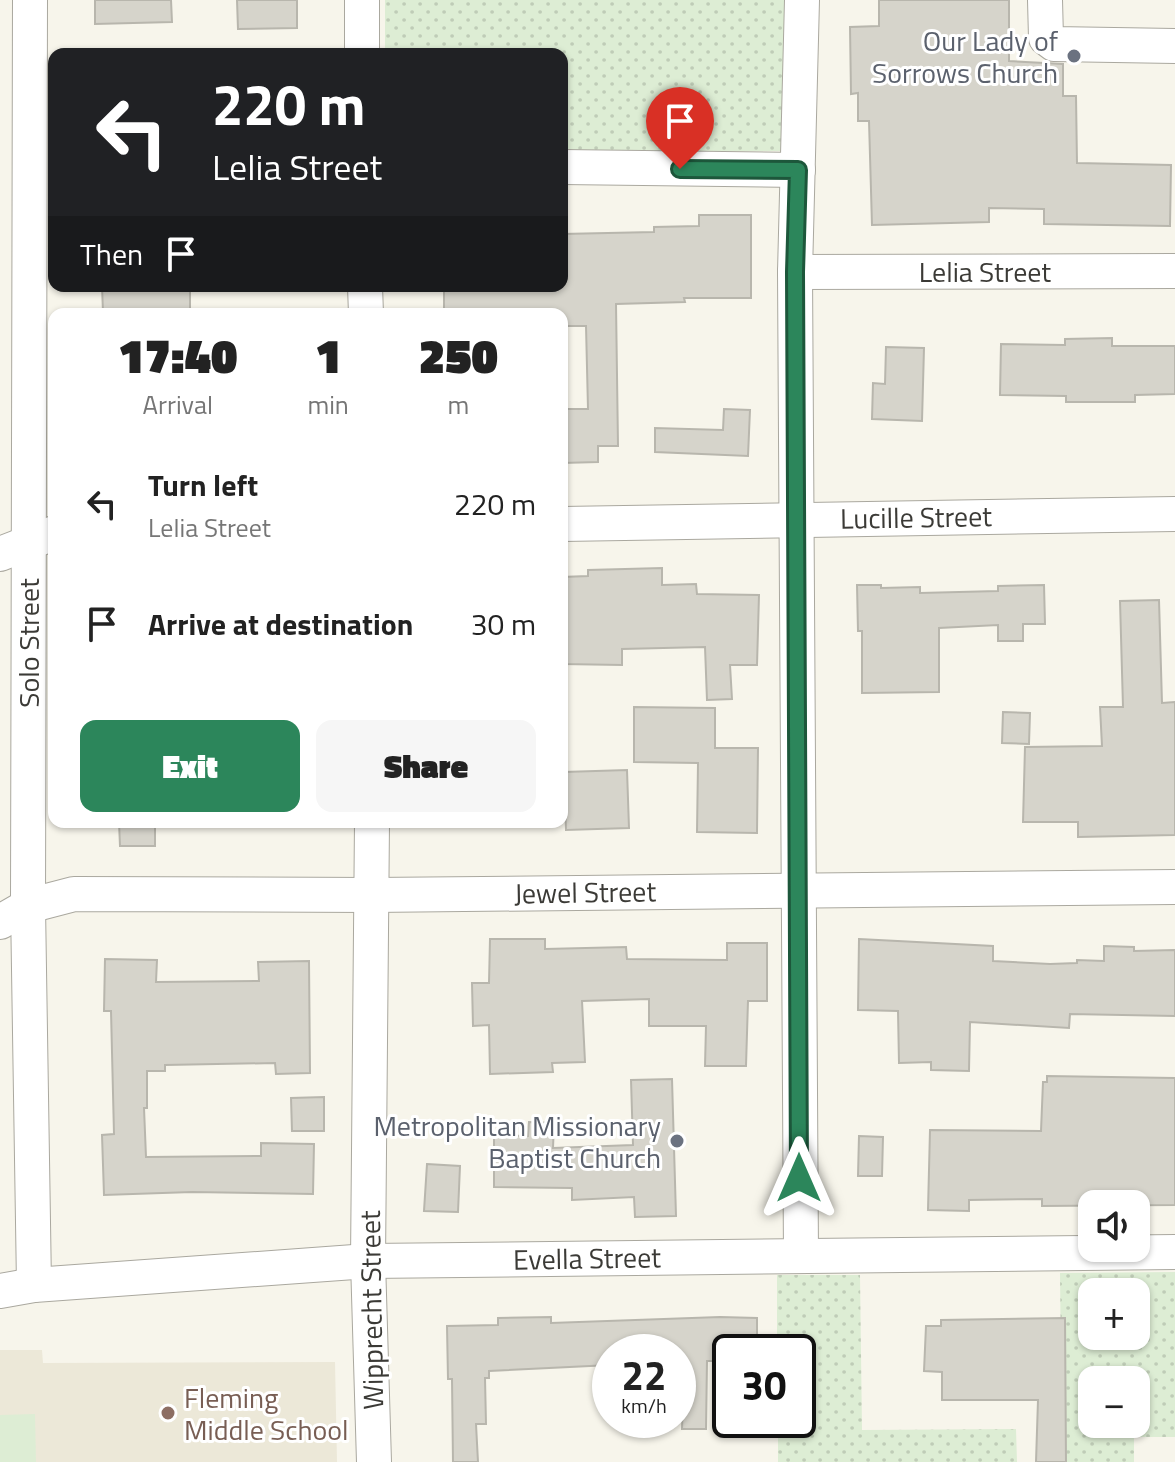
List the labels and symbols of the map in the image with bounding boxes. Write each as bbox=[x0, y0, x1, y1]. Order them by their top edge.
place label: Our Lady of Sorrows Church bbox=[872, 19, 1059, 94]
marker: Our Lady of Sorrows Church bbox=[1065, 47, 1083, 65]
pin bbox=[646, 87, 714, 169]
street label: Lelia Street bbox=[919, 250, 1051, 293]
street label: Lucille Street bbox=[840, 494, 992, 540]
street label: Solo Street bbox=[7, 578, 50, 708]
street label: Jewel Street bbox=[514, 869, 657, 915]
place label: Metropolitan Missionary Baptist Church bbox=[373, 1104, 661, 1179]
marker: Metropolitan Missionary Baptist Church bbox=[668, 1132, 686, 1150]
position arrow bbox=[757, 1136, 841, 1220]
street label: Wipprecht Street bbox=[348, 1210, 394, 1410]
street label: Evella Street bbox=[513, 1235, 661, 1281]
speed limit sign: 30 bbox=[712, 1334, 816, 1438]
place label: Fleming Middle School bbox=[184, 1376, 349, 1451]
marker: Fleming Middle School bbox=[159, 1404, 177, 1422]

